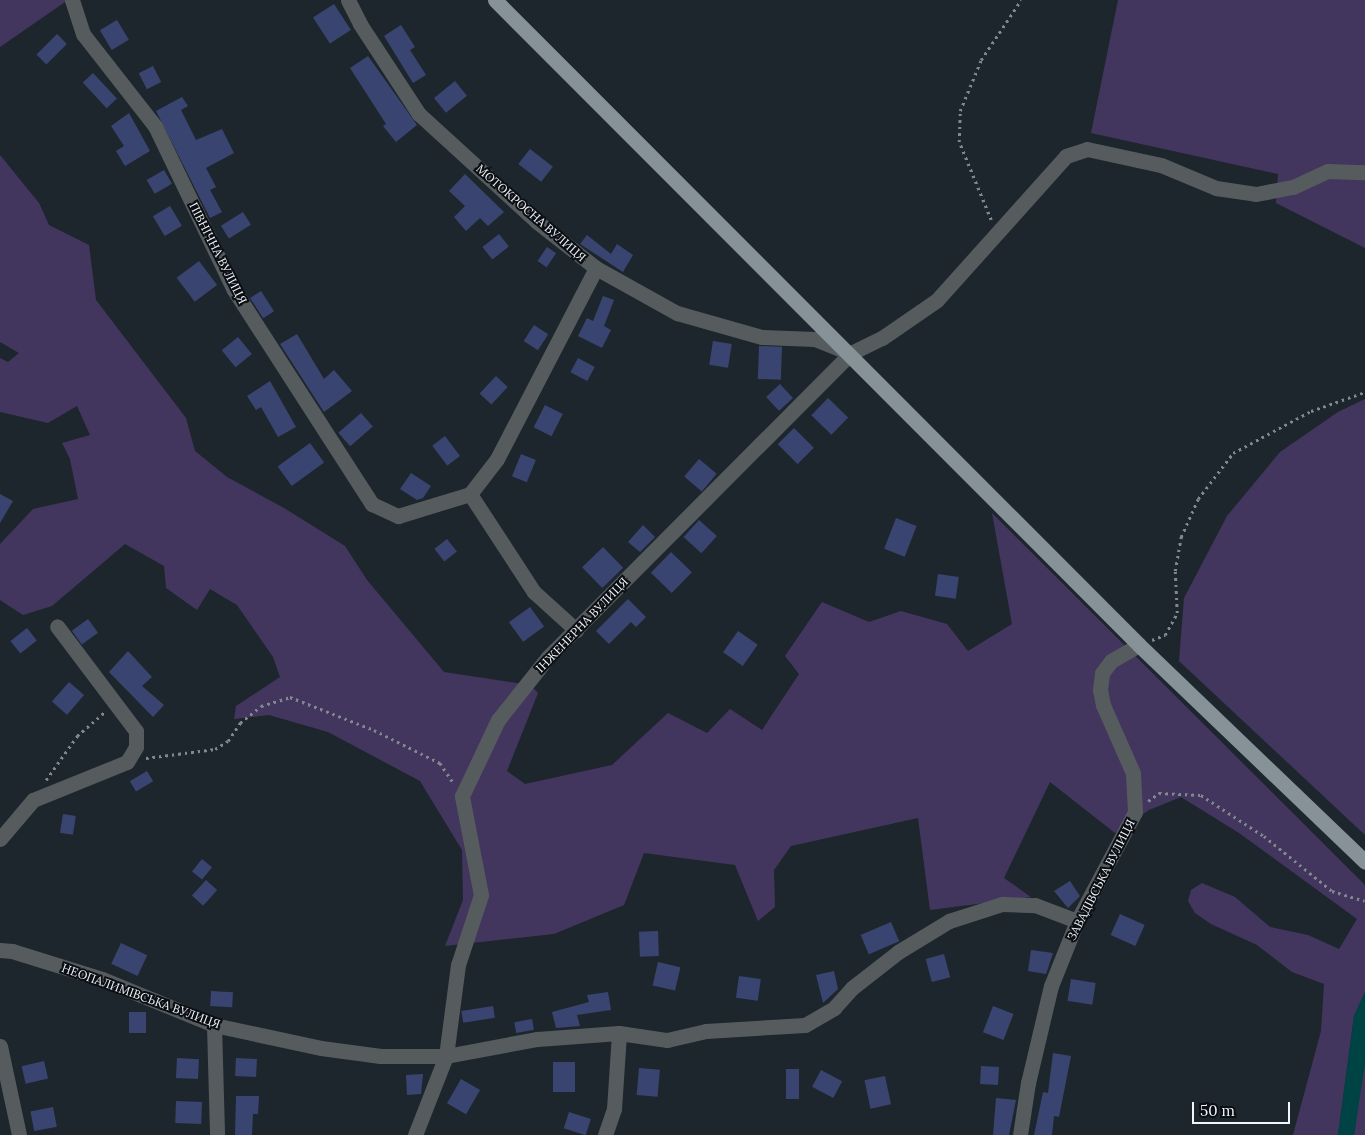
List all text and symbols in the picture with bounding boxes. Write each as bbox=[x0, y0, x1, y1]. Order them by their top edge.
street label: МОТОКРОСНА ВУЛИЦЯ bbox=[473, 161, 589, 265]
street label: ПІВНІЧНА ВУЛИЦЯ bbox=[186, 200, 250, 306]
street label: ІНЖЕНЕРНА ВУЛИЦЯ bbox=[533, 575, 631, 675]
street label: ЗАВАДІВСЬКА ВУЛИЦЯ bbox=[1064, 817, 1138, 943]
street label: НЕОПАЛИМІВСЬКА ВУЛИЦЯ bbox=[60, 961, 222, 1031]
scale bar bbox=[1195, 1092, 1292, 1124]
text: 50 m bbox=[1200, 1101, 1235, 1120]

